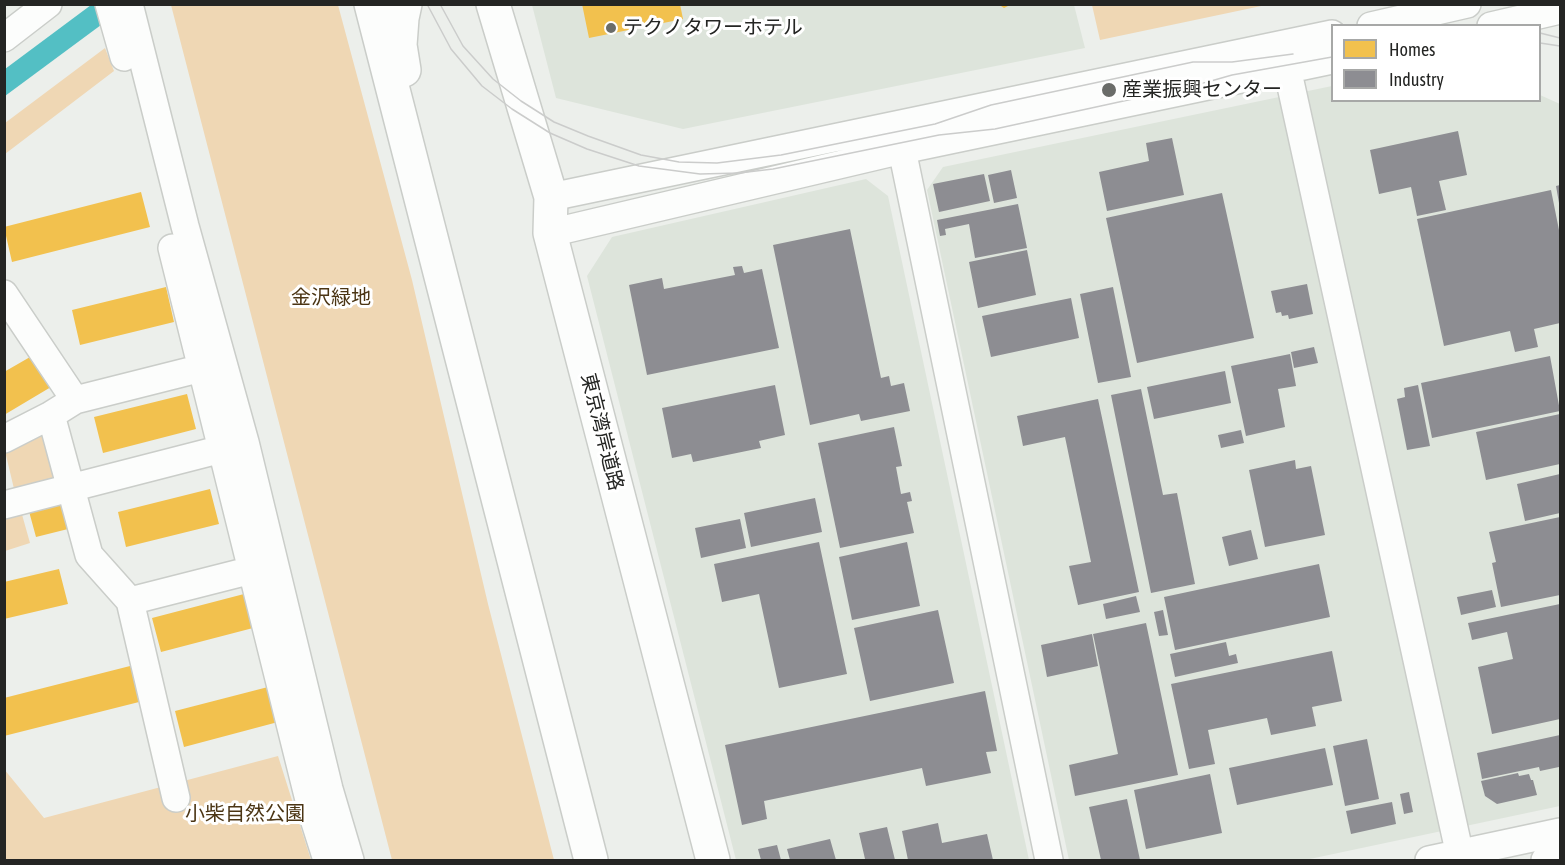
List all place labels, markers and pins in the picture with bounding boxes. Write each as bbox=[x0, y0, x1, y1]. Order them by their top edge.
place label: テクノタワーホテル bbox=[623, 16, 803, 40]
marker: テクノタワーホテル bbox=[604, 21, 618, 35]
place label: 産業振興センター bbox=[1122, 78, 1282, 102]
marker: 産業振興センター bbox=[1100, 81, 1118, 99]

